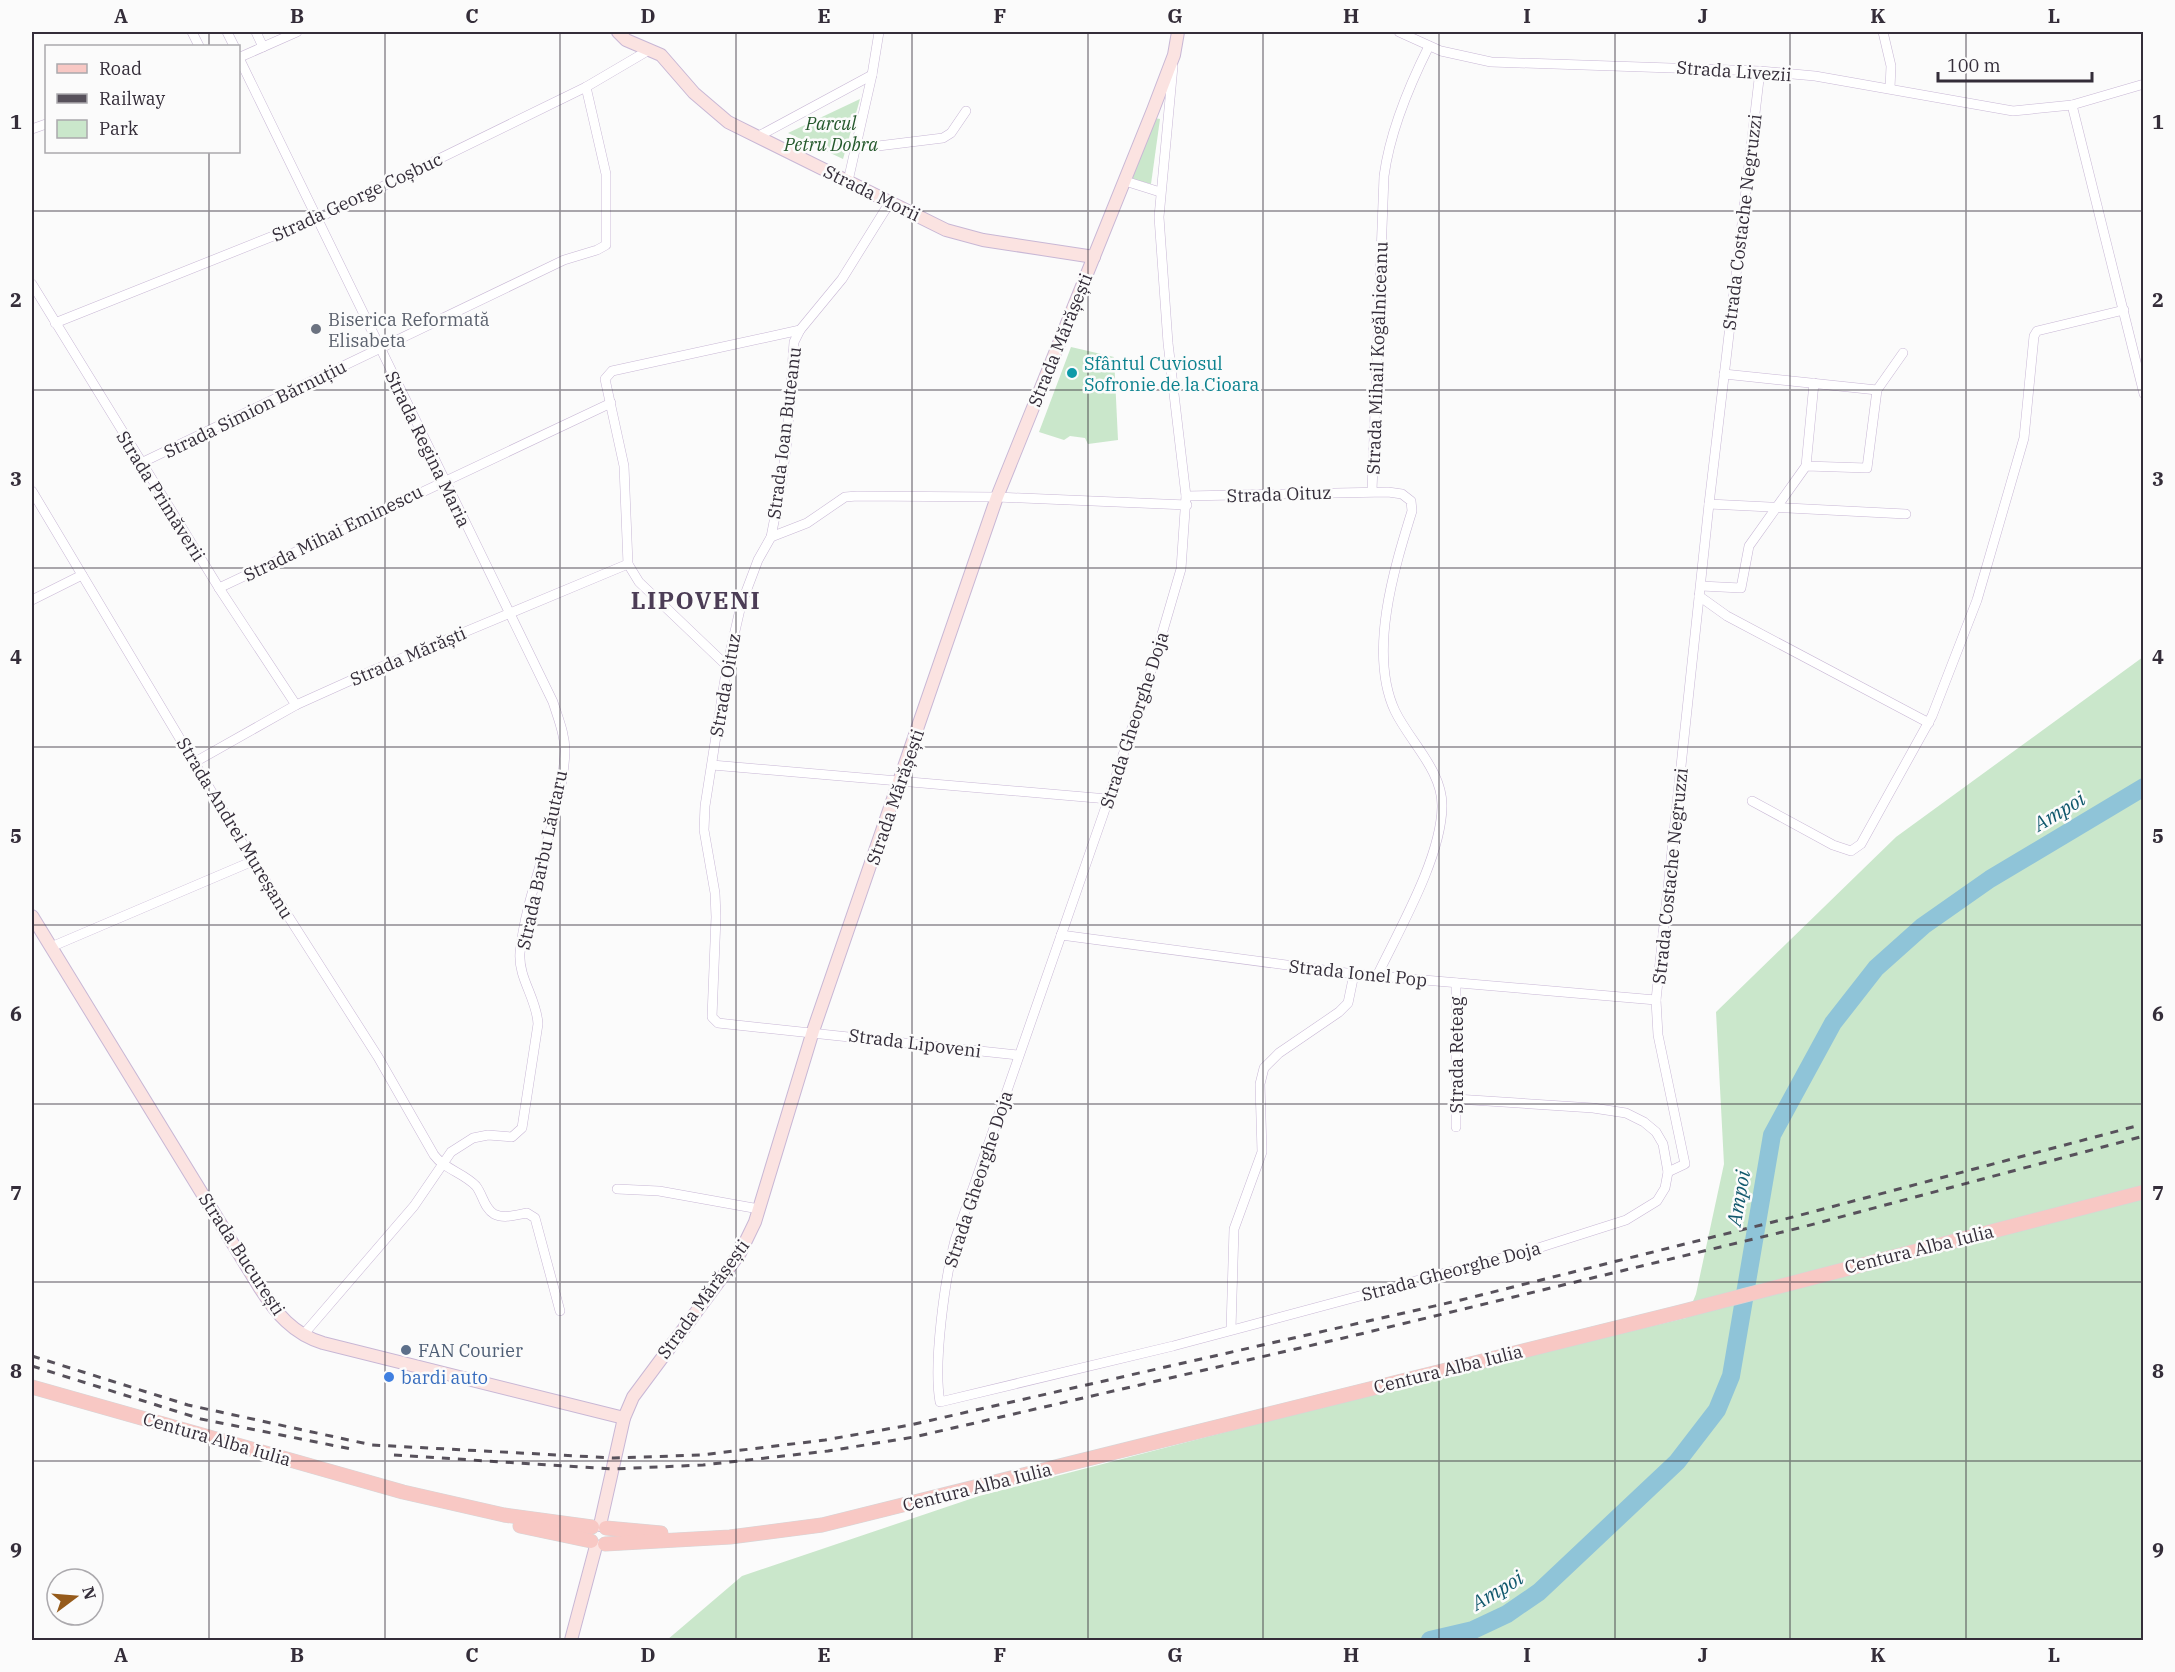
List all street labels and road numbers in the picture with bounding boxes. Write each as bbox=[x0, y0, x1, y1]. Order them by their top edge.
street label: Strada Livezii bbox=[1676, 55, 1793, 87]
street label: Strada Costache Negruzzi bbox=[1717, 112, 1767, 331]
street label: Strada George Coșbuc bbox=[268, 147, 446, 247]
street label: Strada Morii bbox=[820, 160, 924, 226]
street label: Strada Mihail Kogălniceanu bbox=[1361, 241, 1393, 475]
street label: Strada Mărășești bbox=[1023, 270, 1097, 410]
street label: Strada Ioan Buteanu bbox=[762, 346, 806, 520]
street label: Strada Simion Bărnuțiu bbox=[160, 355, 350, 463]
street label: Strada Regina Maria bbox=[380, 367, 476, 531]
street label: Strada Primăverii bbox=[112, 426, 211, 566]
street label: Strada Mihai Eminescu bbox=[240, 480, 426, 586]
street label: Strada Oituz bbox=[1226, 481, 1332, 507]
street label: Strada Mărăști bbox=[347, 621, 470, 691]
street label: Strada Gheorghe Doja bbox=[1095, 628, 1174, 811]
street label: Strada Oituz bbox=[705, 631, 745, 739]
street label: Strada Mărășești bbox=[861, 726, 929, 868]
street label: Strada Andrei Mureșanu bbox=[172, 733, 298, 923]
street label: Strada Costache Negruzzi bbox=[1647, 766, 1693, 985]
street label: Strada Barbu Lăutaru bbox=[512, 768, 572, 952]
street label: Strada Ionel Pop bbox=[1288, 954, 1428, 992]
street label: Strada Reteag bbox=[1445, 996, 1468, 1113]
street label: Strada Lipoveni bbox=[847, 1023, 983, 1063]
street label: Strada Gheorghe Doja bbox=[939, 1087, 1018, 1270]
street label: Strada București bbox=[194, 1188, 290, 1320]
street label: Centura Alba Iulia bbox=[1842, 1219, 1996, 1279]
street label: Strada Mărășești bbox=[652, 1234, 754, 1363]
street label: Strada Gheorghe Doja bbox=[1359, 1236, 1543, 1306]
street label: Centura Alba Iulia bbox=[1371, 1339, 1525, 1399]
street label: Centura Alba Iulia bbox=[140, 1407, 294, 1471]
street label: Centura Alba Iulia bbox=[900, 1457, 1054, 1517]

